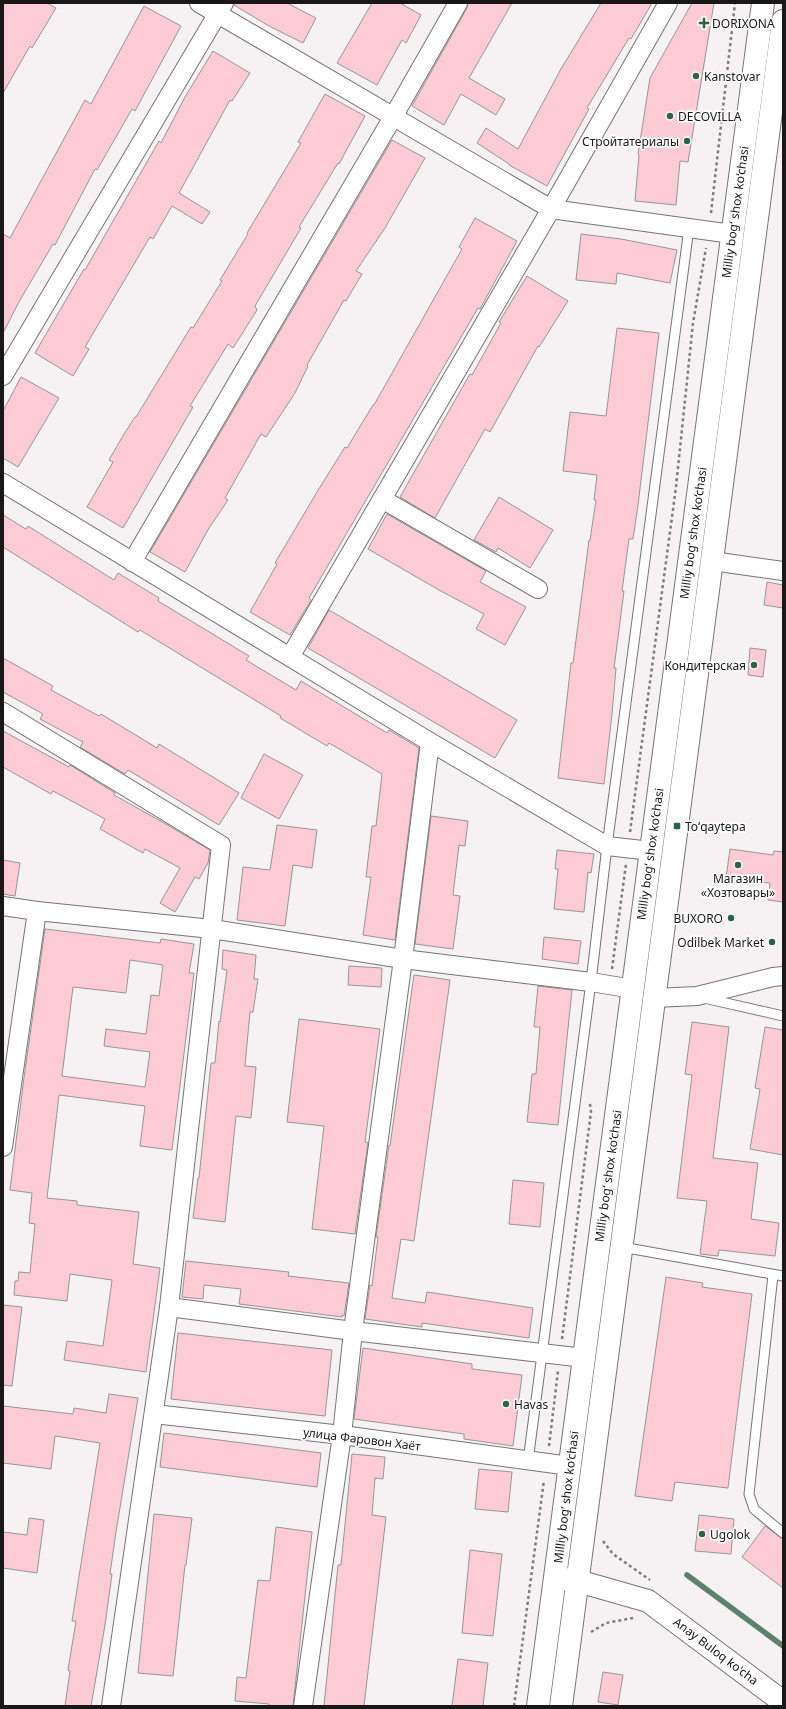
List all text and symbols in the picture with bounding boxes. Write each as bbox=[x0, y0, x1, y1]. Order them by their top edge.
place label: DORIXONA bbox=[712, 15, 775, 32]
marker: DORIXONA bbox=[699, 18, 709, 28]
place label: Kanstovar bbox=[704, 68, 761, 85]
marker: Kanstovar bbox=[691, 71, 701, 81]
place label: DECOVILLA bbox=[678, 108, 742, 125]
marker: DECOVILLA bbox=[665, 111, 675, 121]
place label: Стройтатериалы bbox=[582, 133, 679, 150]
marker: Стройтатериалы bbox=[682, 136, 692, 146]
street label: Milliy bog‘ shox ko‘chasi bbox=[717, 145, 753, 279]
street label: Milliy bog‘ shox ko‘chasi bbox=[675, 466, 711, 600]
place label: Кондитерская bbox=[664, 657, 746, 674]
marker: Кондитерская bbox=[749, 660, 759, 670]
street label: Milliy bog‘ shox ko‘chasi bbox=[632, 787, 668, 921]
place label: Toʻqaytepa bbox=[685, 818, 746, 835]
marker: Toʻqaytepa bbox=[672, 821, 682, 831]
marker: Магазин «Хозтовары» bbox=[733, 860, 743, 870]
place label: Магазин «Хозтовары» bbox=[701, 870, 775, 901]
place label: BUXORO bbox=[673, 910, 723, 927]
marker: BUXORO bbox=[726, 913, 736, 923]
place label: Odilbek Market bbox=[677, 934, 765, 951]
marker: Odilbek Market bbox=[767, 937, 777, 947]
street label: Milliy bog‘ shox ko‘chasi bbox=[590, 1109, 626, 1243]
place label: Havas bbox=[514, 1396, 548, 1413]
marker: Havas bbox=[501, 1399, 511, 1409]
street label: улица Фаровон Хаёт bbox=[302, 1423, 422, 1455]
street label: Milliy bog‘ shox ko‘chasi bbox=[549, 1430, 583, 1564]
place label: Ugolok bbox=[710, 1526, 751, 1543]
marker: Ugolok bbox=[697, 1529, 707, 1539]
street label: Anay Buloq ko'cha bbox=[670, 1613, 762, 1689]

